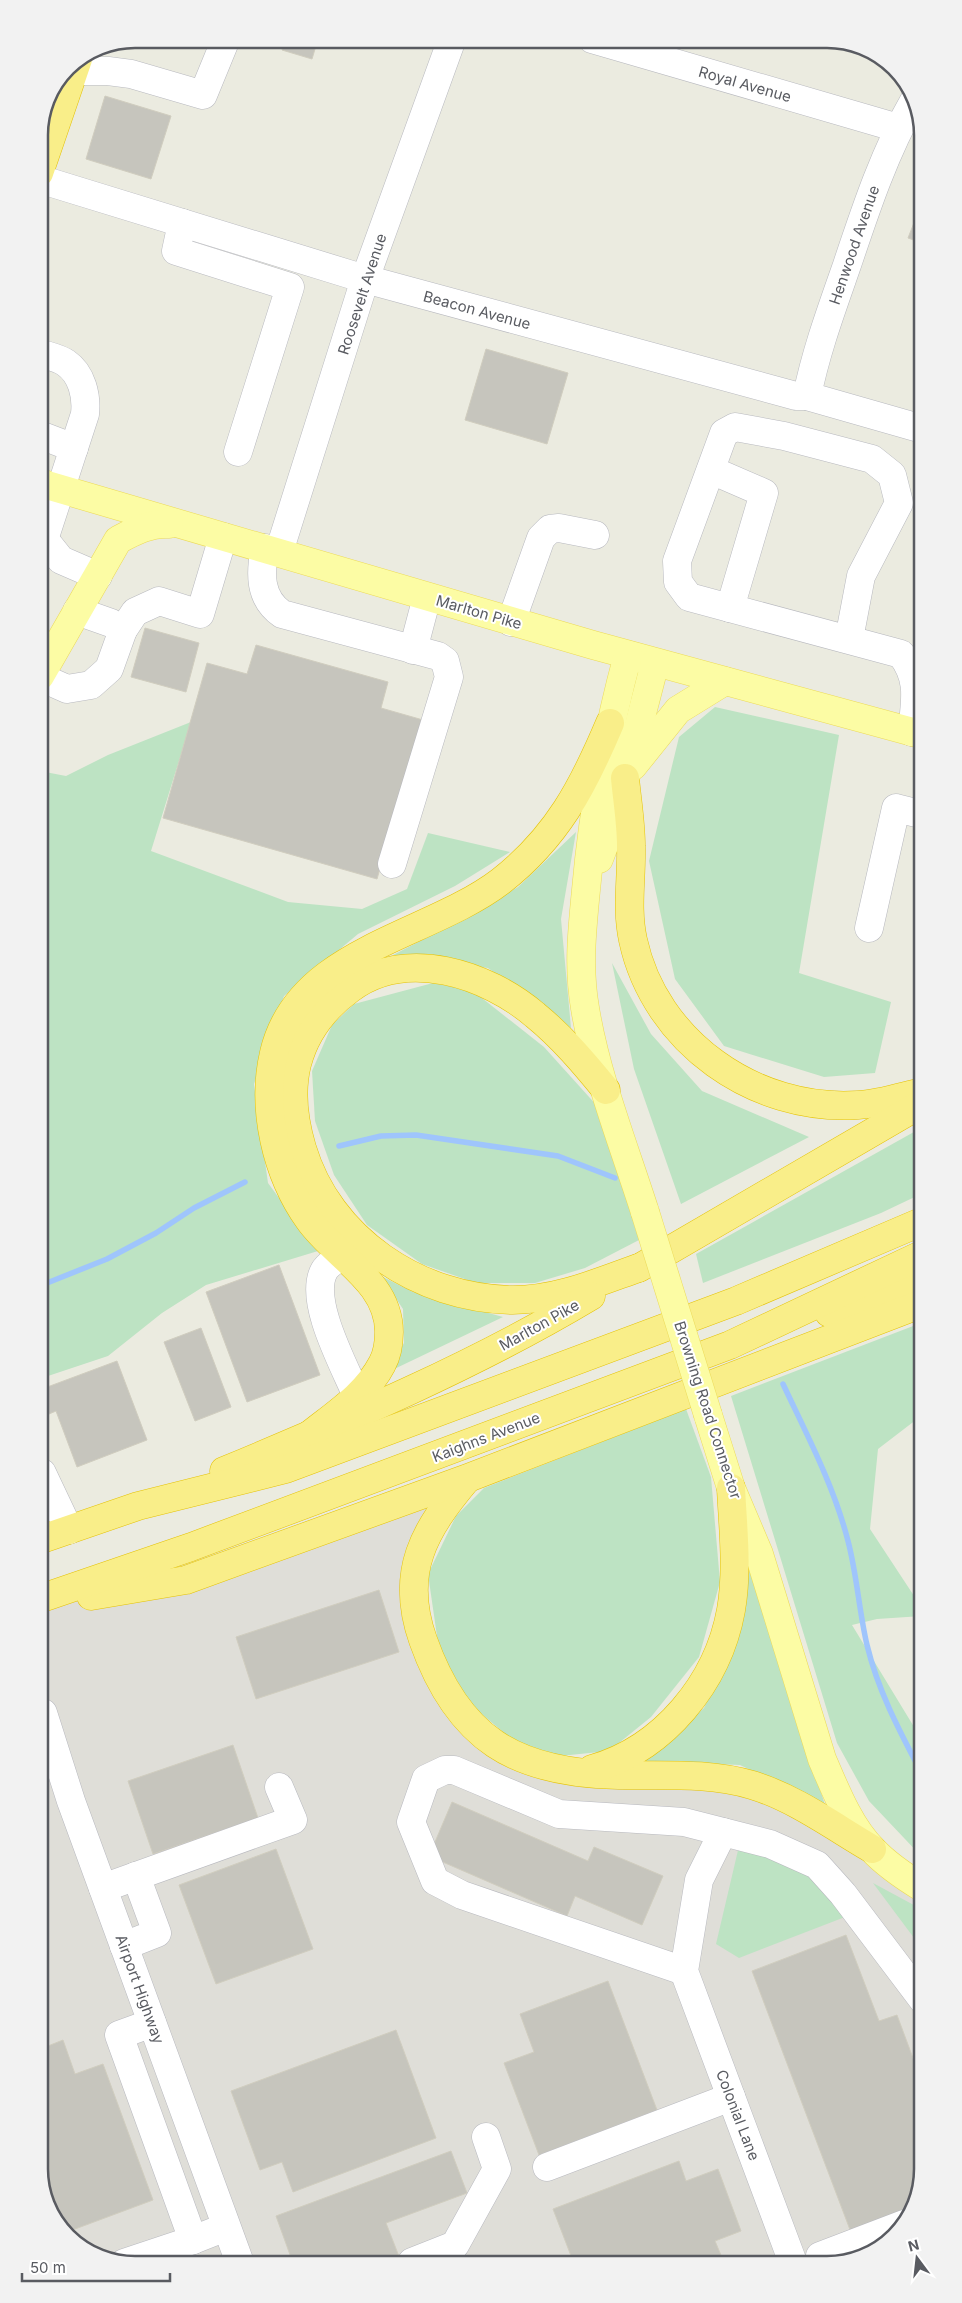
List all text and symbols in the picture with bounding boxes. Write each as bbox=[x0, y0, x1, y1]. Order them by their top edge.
street label: Royal Avenue bbox=[696, 62, 794, 106]
street label: Henwood Avenue bbox=[825, 183, 883, 307]
street label: Roosevelt Avenue bbox=[333, 231, 391, 357]
street label: Beacon Avenue bbox=[421, 287, 533, 333]
street label: Marlton Pike bbox=[434, 591, 524, 633]
street label: Marlton Pike bbox=[496, 1295, 582, 1355]
street label: Browning Road Connector bbox=[670, 1319, 746, 1502]
street label: Kaighns Avenue bbox=[429, 1408, 543, 1466]
street label: Airport Highway bbox=[111, 1932, 169, 2047]
street label: Colonial Lane bbox=[712, 2067, 764, 2163]
north arrow bbox=[892, 2233, 942, 2283]
text: N bbox=[906, 2235, 921, 2255]
scale bar bbox=[22, 2250, 170, 2282]
text: 50 m bbox=[30, 2258, 66, 2277]

